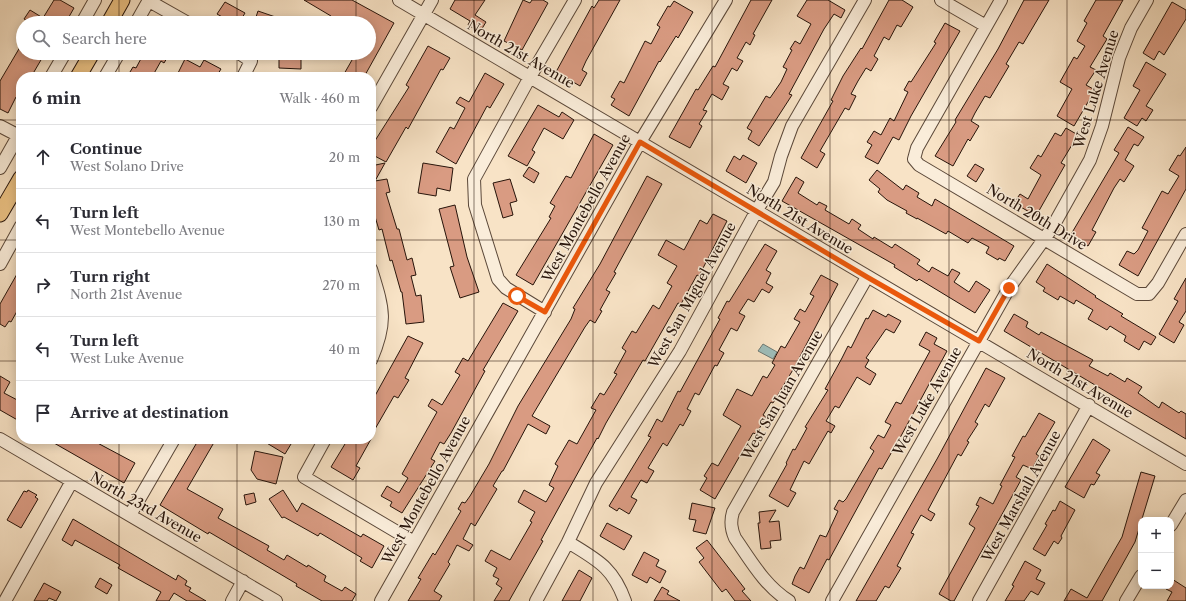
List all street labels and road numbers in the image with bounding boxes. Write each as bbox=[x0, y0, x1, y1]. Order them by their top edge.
street label: North 21st Avenue bbox=[464, 16, 578, 92]
street label: West Luke Avenue bbox=[1069, 28, 1123, 151]
street label: West Montebello Avenue bbox=[537, 131, 634, 286]
street label: North 21st Avenue bbox=[744, 180, 857, 258]
street label: North 20th Drive bbox=[984, 180, 1091, 254]
street label: West San Miguel Avenue bbox=[644, 219, 740, 372]
street label: West San Juan Avenue bbox=[737, 327, 827, 464]
street label: West Luke Avenue bbox=[888, 343, 966, 460]
street label: North 21st Avenue bbox=[1024, 344, 1137, 422]
street label: West Montebello Avenue bbox=[377, 413, 474, 568]
street label: West Marshall Avenue bbox=[977, 427, 1065, 566]
street label: North 23rd Avenue bbox=[87, 468, 205, 546]

